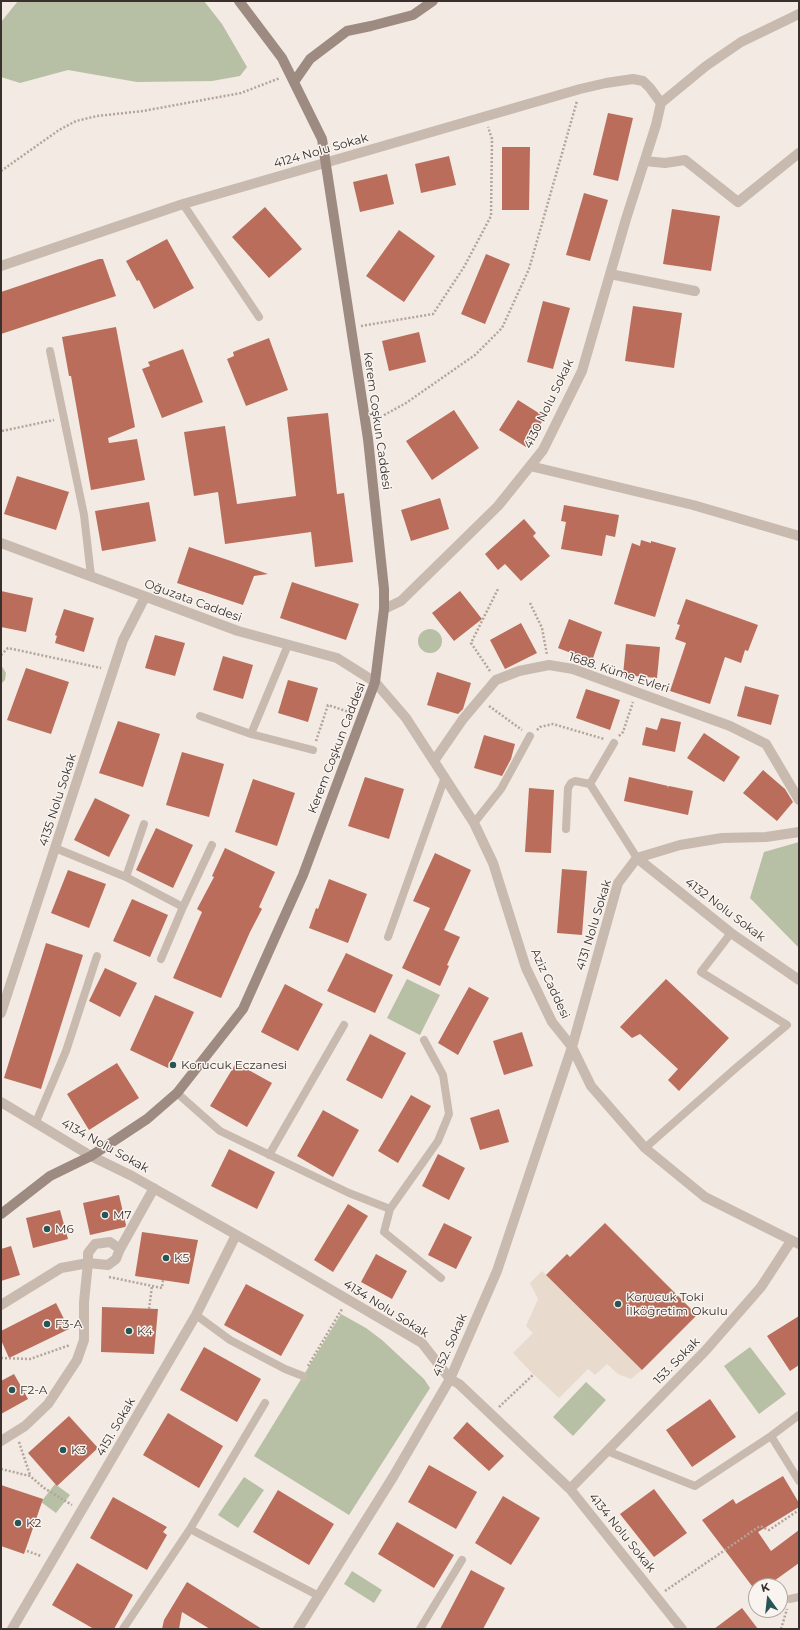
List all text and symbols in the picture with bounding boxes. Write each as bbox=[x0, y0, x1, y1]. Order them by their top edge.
street label: 4124 Nolu Sokak bbox=[272, 131, 370, 171]
street label: Kerem Coşkun Caddesi bbox=[360, 351, 394, 491]
street label: 4130 Nolu Sokak bbox=[521, 357, 577, 451]
street label: Oğuzata Caddesi bbox=[142, 577, 244, 625]
street label: 1688. Küme Evleri bbox=[567, 650, 671, 696]
street label: Kerem Coşkun Caddesi bbox=[305, 680, 369, 816]
street label: 4135 Nolu Sokak bbox=[36, 752, 80, 848]
street label: 4132 Nolu Sokak bbox=[682, 875, 768, 945]
street label: 4131 Nolu Sokak bbox=[573, 878, 615, 972]
street label: Aziz Caddesi bbox=[528, 947, 572, 1021]
place label: Korucuk Eczanesi bbox=[181, 1058, 287, 1072]
marker: Korucuk Eczanesi bbox=[168, 1060, 178, 1070]
street label: 4134 Nolu Sokak bbox=[59, 1116, 151, 1176]
place label: M7 bbox=[113, 1208, 132, 1222]
marker: M7 bbox=[100, 1210, 110, 1220]
place label: M6 bbox=[55, 1222, 74, 1236]
marker: M6 bbox=[42, 1224, 52, 1234]
place label: K5 bbox=[174, 1251, 189, 1265]
marker: K5 bbox=[161, 1253, 171, 1263]
street label: 4134 Nolu Sokak bbox=[341, 1277, 431, 1341]
place label: Korucuk Toki İlköğretim Okulu bbox=[626, 1290, 728, 1318]
marker: Korucuk Toki İlköğretim Okulu bbox=[613, 1299, 623, 1309]
street label: 4152. Sokak bbox=[430, 1311, 470, 1379]
place label: F3-A bbox=[55, 1317, 82, 1331]
marker: F3-A bbox=[42, 1319, 52, 1329]
place label: K4 bbox=[137, 1324, 153, 1338]
marker: K4 bbox=[124, 1326, 134, 1336]
street label: 153. Sokak bbox=[651, 1335, 703, 1387]
place label: F2-A bbox=[20, 1383, 47, 1397]
marker: F2-A bbox=[7, 1385, 17, 1395]
street label: 4151. Sokak bbox=[94, 1395, 138, 1459]
place label: K3 bbox=[71, 1443, 86, 1457]
marker: K3 bbox=[58, 1445, 68, 1455]
street label: 4134 Nolu Sokak bbox=[586, 1490, 658, 1576]
place label: K2 bbox=[26, 1516, 41, 1530]
marker: K2 bbox=[13, 1518, 23, 1528]
north arrow bbox=[748, 1578, 788, 1618]
text: K bbox=[759, 1580, 771, 1595]

